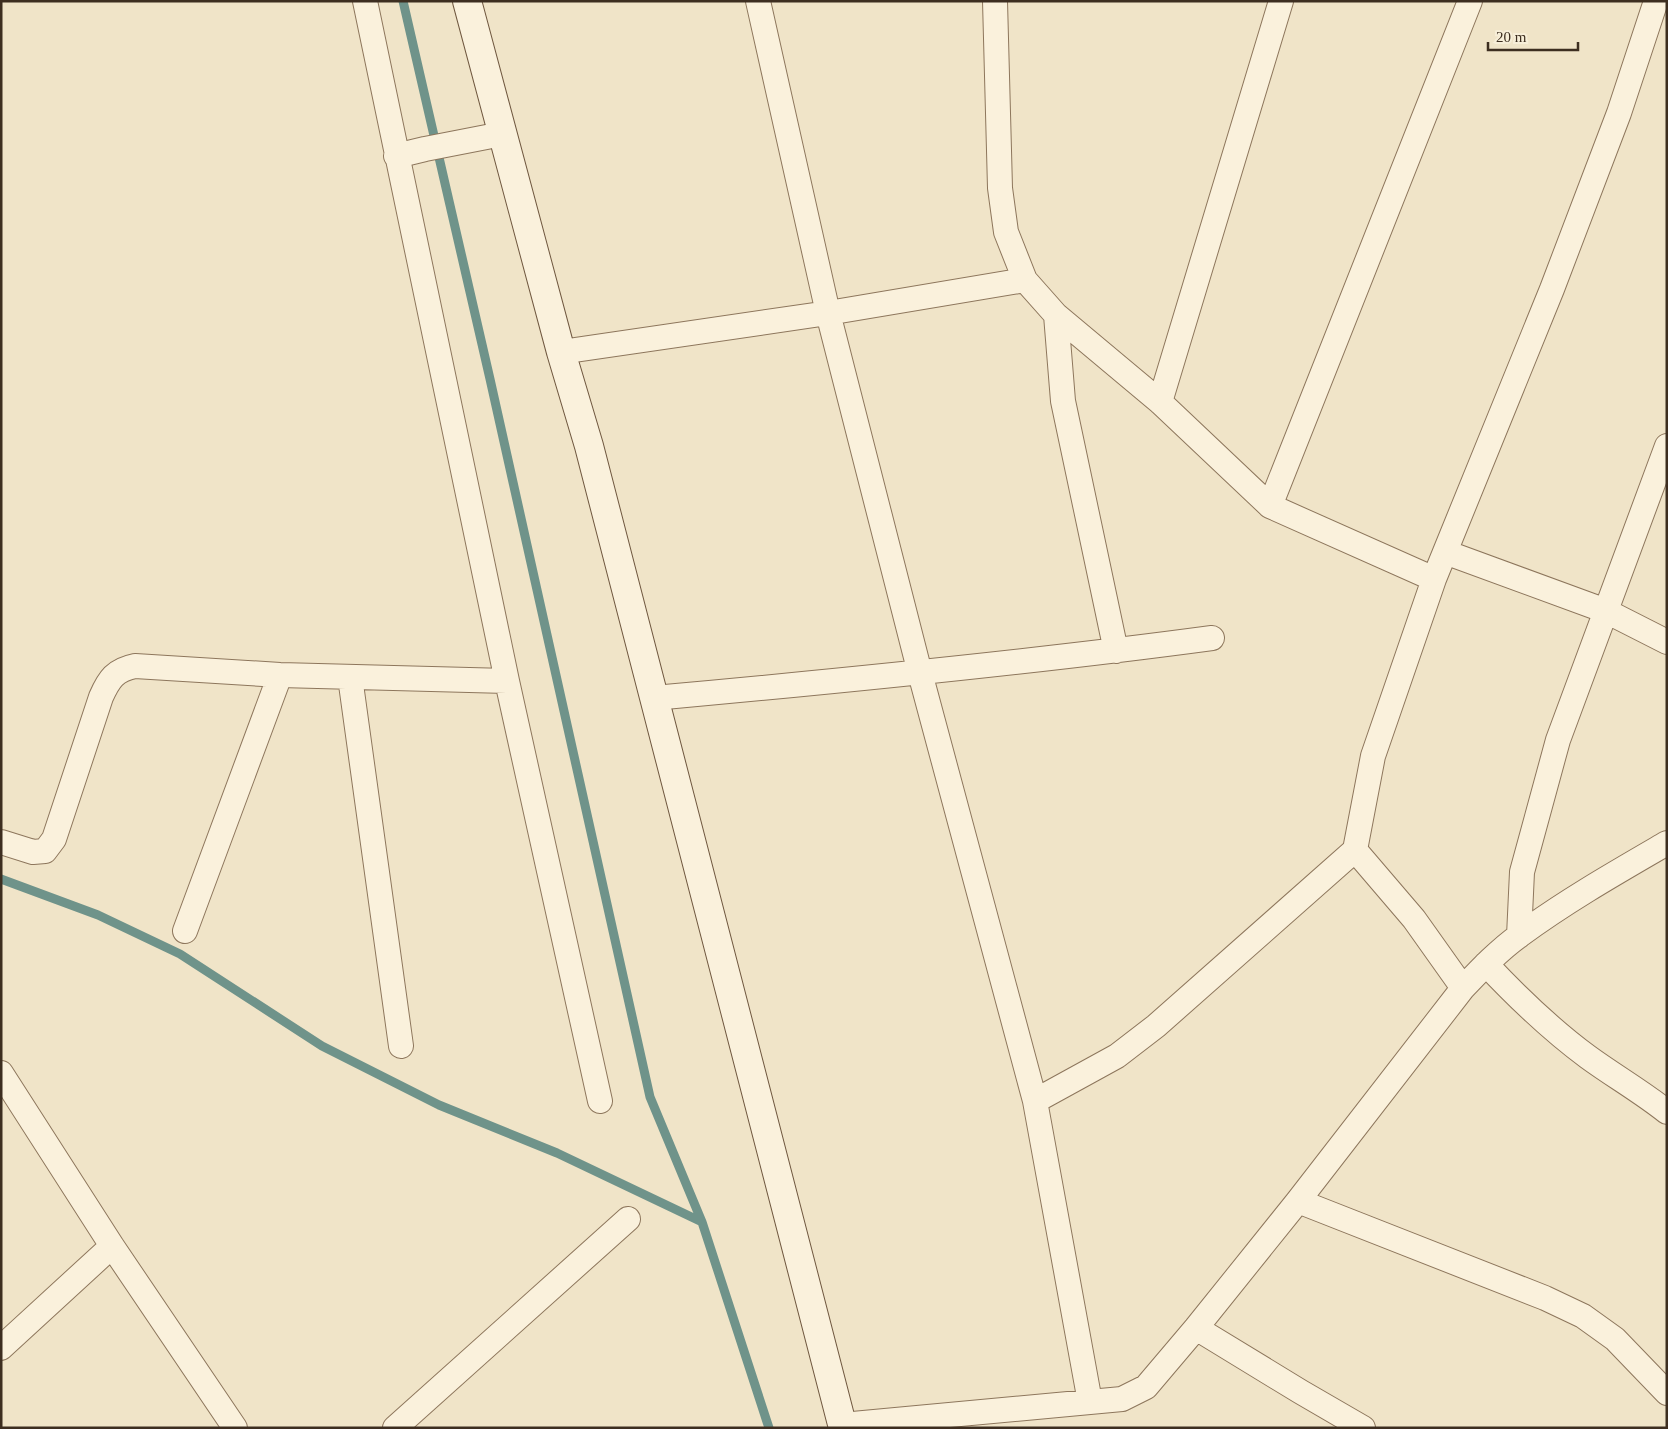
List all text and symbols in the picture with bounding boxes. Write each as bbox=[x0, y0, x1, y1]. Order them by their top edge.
scale bar bbox=[1488, 20, 1578, 52]
text: 20 m bbox=[1496, 29, 1527, 45]

